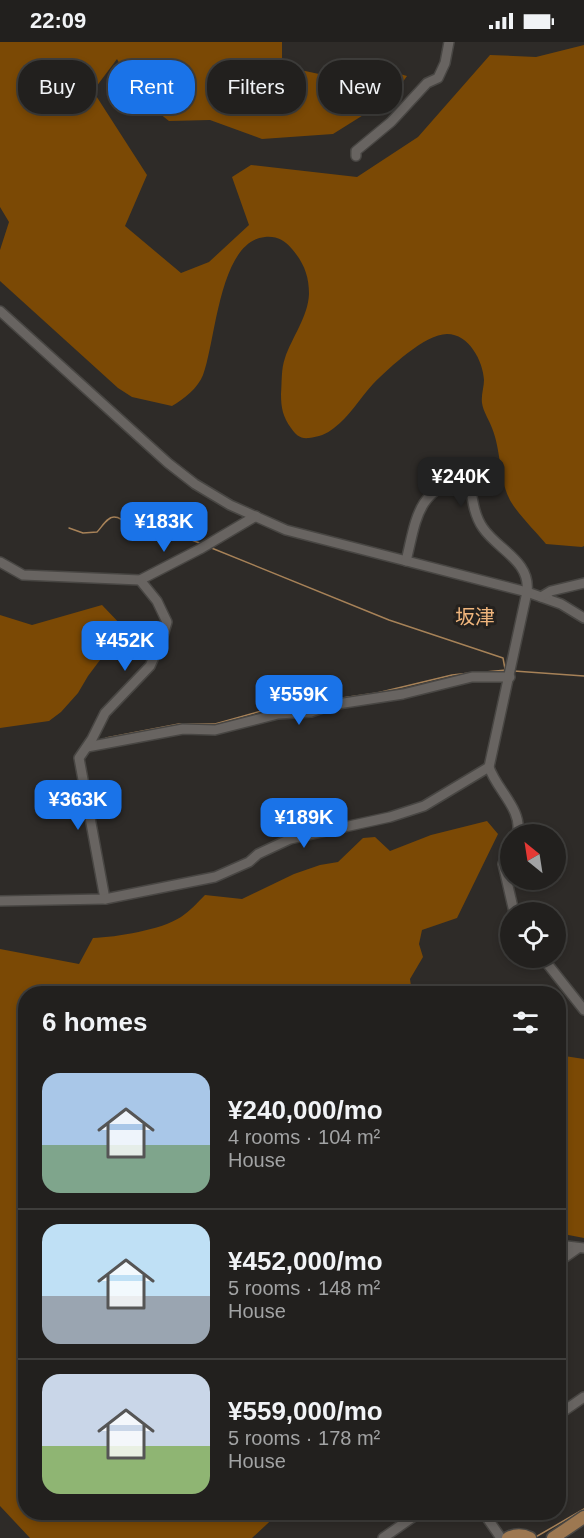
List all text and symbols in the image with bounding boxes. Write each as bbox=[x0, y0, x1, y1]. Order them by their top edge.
text: 22:09 bbox=[30, 8, 86, 33]
chip: Buy bbox=[18, 60, 96, 114]
chip: Rent bbox=[108, 60, 195, 114]
chip: Filters bbox=[207, 60, 306, 114]
chip: New bbox=[318, 60, 402, 114]
pin: ¥240K bbox=[419, 457, 503, 508]
text: ¥240K bbox=[432, 465, 490, 487]
pin: ¥183K bbox=[122, 502, 206, 553]
text: ¥183K bbox=[135, 510, 193, 532]
district label: 坂津 bbox=[455, 606, 495, 628]
pin: ¥452K bbox=[83, 621, 167, 672]
text: ¥452K bbox=[96, 629, 154, 651]
pin: ¥559K bbox=[257, 675, 341, 726]
text: ¥559K bbox=[270, 683, 328, 705]
pin: ¥363K bbox=[36, 780, 120, 831]
text: ¥363K bbox=[49, 788, 107, 810]
pin: ¥189K bbox=[262, 798, 346, 849]
text: ¥189K bbox=[275, 806, 333, 828]
north arrow bbox=[500, 824, 566, 890]
map controls bbox=[500, 824, 566, 968]
button: locate bbox=[500, 902, 566, 968]
icon: filters bbox=[509, 1006, 542, 1039]
text: 6 homes bbox=[42, 1007, 148, 1037]
text: ¥240,000/mo bbox=[228, 1095, 383, 1125]
icon: home bbox=[90, 1097, 162, 1169]
text: 4 rooms · 104 m² bbox=[228, 1126, 380, 1148]
text: House bbox=[228, 1149, 286, 1171]
text: ¥452,000/mo bbox=[228, 1246, 383, 1276]
icon: home bbox=[90, 1248, 162, 1320]
text: 5 rooms · 148 m² bbox=[228, 1277, 380, 1299]
text: House bbox=[228, 1300, 286, 1322]
text: ¥559,000/mo bbox=[228, 1396, 383, 1426]
icon: home bbox=[90, 1398, 162, 1470]
text: 5 rooms · 178 m² bbox=[228, 1427, 380, 1449]
text: House bbox=[228, 1450, 286, 1472]

